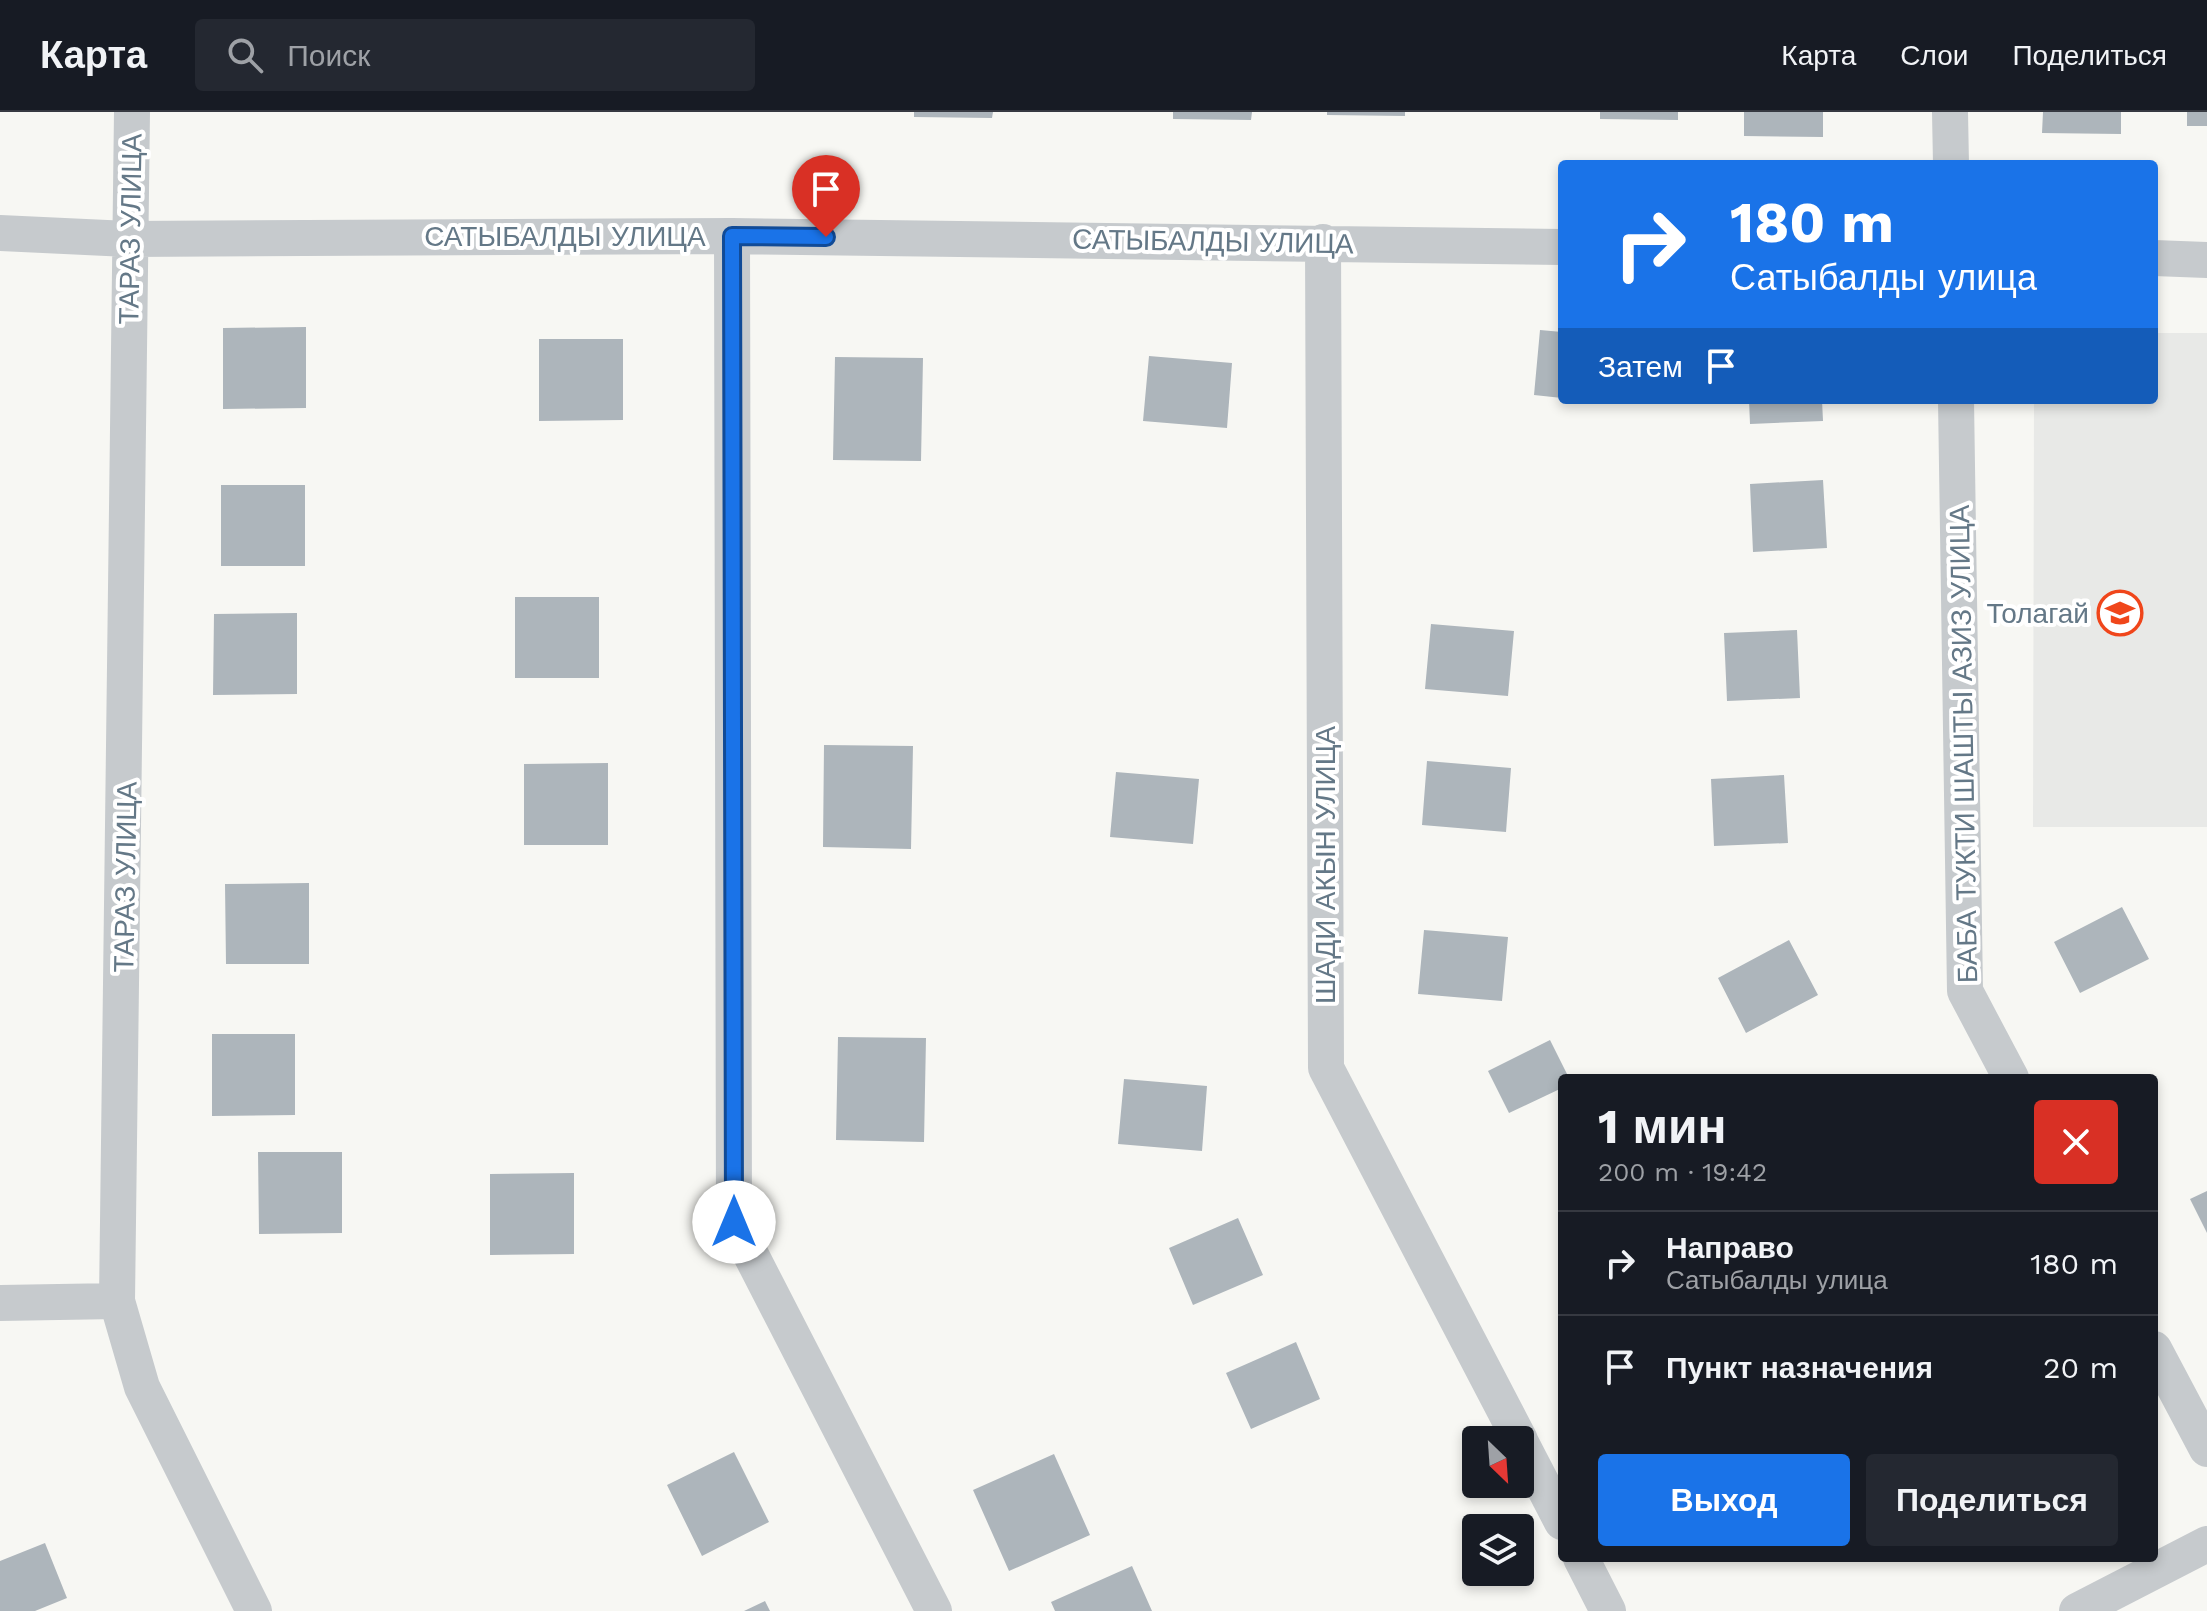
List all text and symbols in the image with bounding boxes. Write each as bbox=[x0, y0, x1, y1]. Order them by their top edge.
search box bbox=[195, 19, 755, 91]
text: Карта bbox=[40, 33, 147, 77]
icon: search bbox=[223, 33, 267, 77]
text: Поиск bbox=[287, 38, 370, 73]
text: Карта bbox=[1781, 39, 1856, 72]
text: Слои bbox=[1900, 39, 1968, 72]
text: Поделиться bbox=[2012, 39, 2167, 72]
street label: ТАРАЗ УЛИЦА bbox=[112, 133, 149, 325]
pin bbox=[792, 155, 860, 237]
icon: arrive bbox=[804, 167, 848, 211]
text: 180 m bbox=[1730, 190, 1894, 256]
icon: right bbox=[1598, 192, 1702, 296]
street label: САТЫБАЛДЫ УЛИЦА bbox=[424, 220, 706, 253]
street label: САТЫБАЛДЫ УЛИЦА bbox=[1072, 223, 1354, 260]
text: Сатыбалды улица bbox=[1730, 257, 2037, 299]
icon: arrive bbox=[1699, 344, 1743, 388]
text: Затем bbox=[1598, 349, 1683, 384]
street label: БАБА ТУКТИ ШАШТЫ АЗИЗ УЛИЦА bbox=[1943, 504, 1984, 983]
school or university icon: Толагай bbox=[2096, 589, 2144, 637]
place label: Толагай bbox=[1986, 597, 2089, 630]
street label: ШАДИ АКЫН УЛИЦА bbox=[1309, 726, 1342, 1004]
street label: ТАРАЗ УЛИЦА bbox=[107, 781, 144, 973]
text: 1 мин bbox=[1598, 1098, 1726, 1155]
button: close bbox=[2034, 1100, 2118, 1184]
text: 200 m · 19:42 bbox=[1598, 1157, 1767, 1187]
position arrow bbox=[692, 1180, 776, 1264]
text: Направо bbox=[1666, 1230, 1794, 1265]
icon: right bbox=[1598, 1241, 1642, 1285]
text: 180 m bbox=[2030, 1246, 2118, 1281]
text: Сатыбалды улица bbox=[1666, 1265, 1888, 1295]
icon: arrive bbox=[1598, 1345, 1642, 1389]
text: Пункт назначения bbox=[1666, 1350, 1933, 1385]
text: 20 m bbox=[2043, 1350, 2118, 1385]
north arrow bbox=[1462, 1426, 1534, 1498]
map controls bbox=[1462, 1426, 1534, 1586]
button: Выход bbox=[1598, 1454, 1850, 1546]
button: Поделиться bbox=[1866, 1454, 2118, 1546]
button: layers bbox=[1462, 1514, 1534, 1586]

